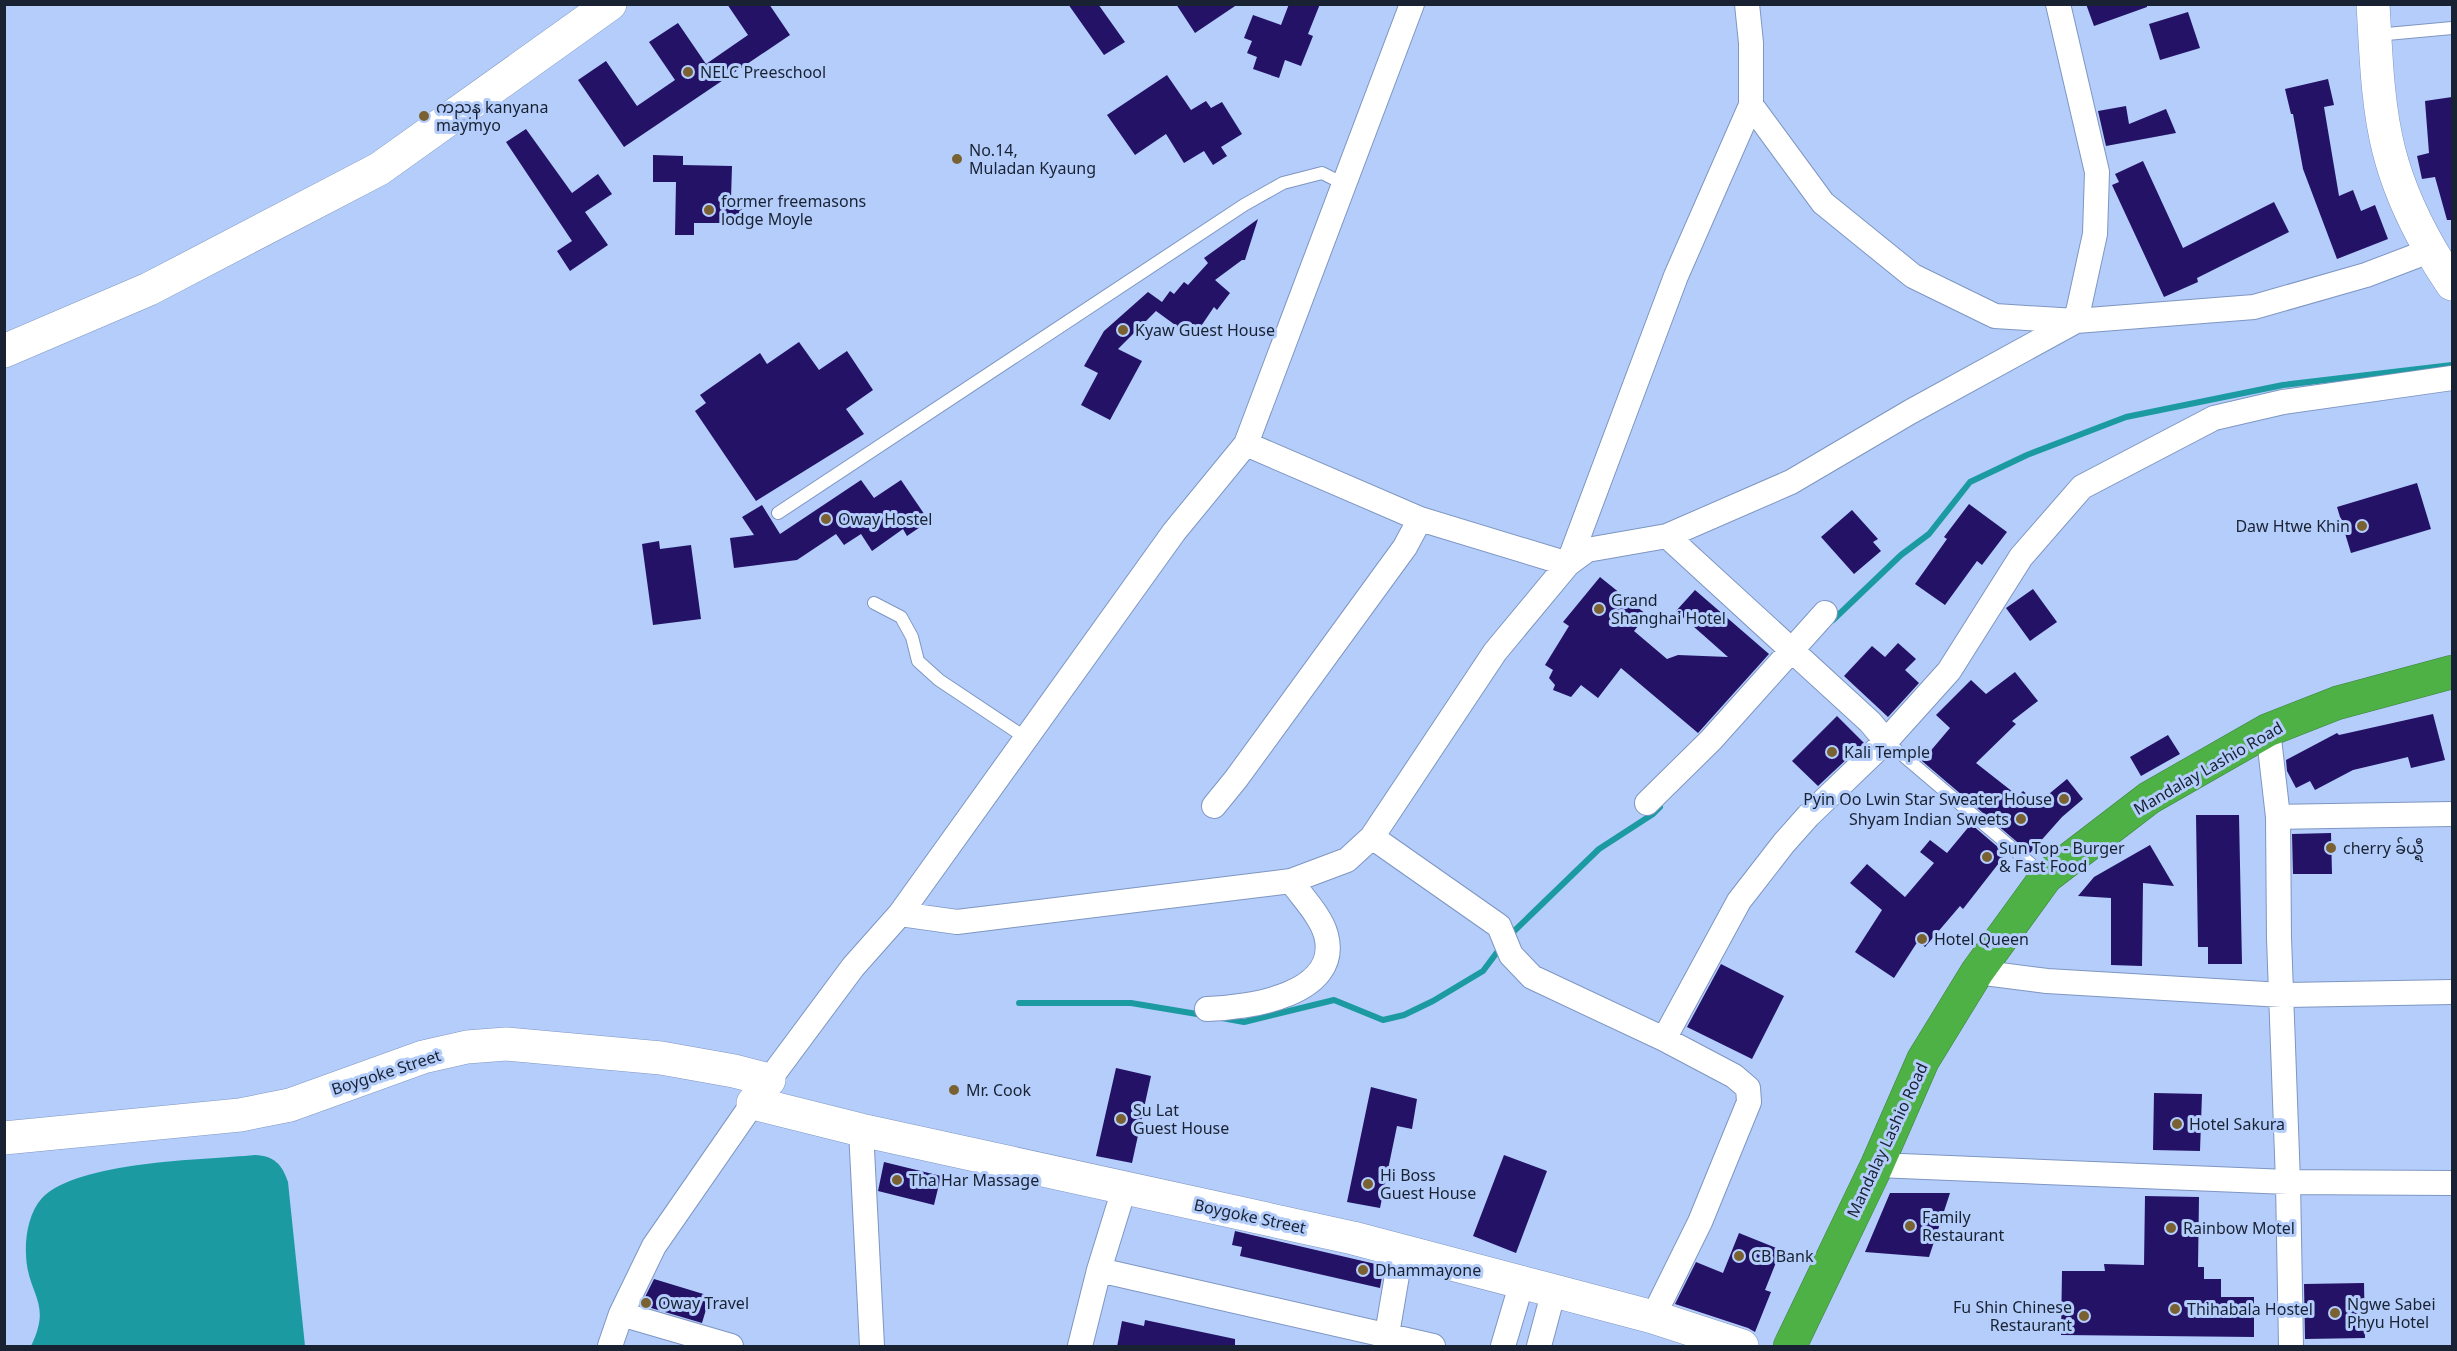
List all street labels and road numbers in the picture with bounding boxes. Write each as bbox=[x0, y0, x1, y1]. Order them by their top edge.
street label: Mandalay Lashio Road bbox=[2129, 716, 2287, 820]
street label: Boygoke Street bbox=[328, 1044, 444, 1100]
street label: Mandalay Lashio Road bbox=[1841, 1059, 1933, 1221]
street label: Boygoke Street bbox=[1192, 1193, 1308, 1239]

